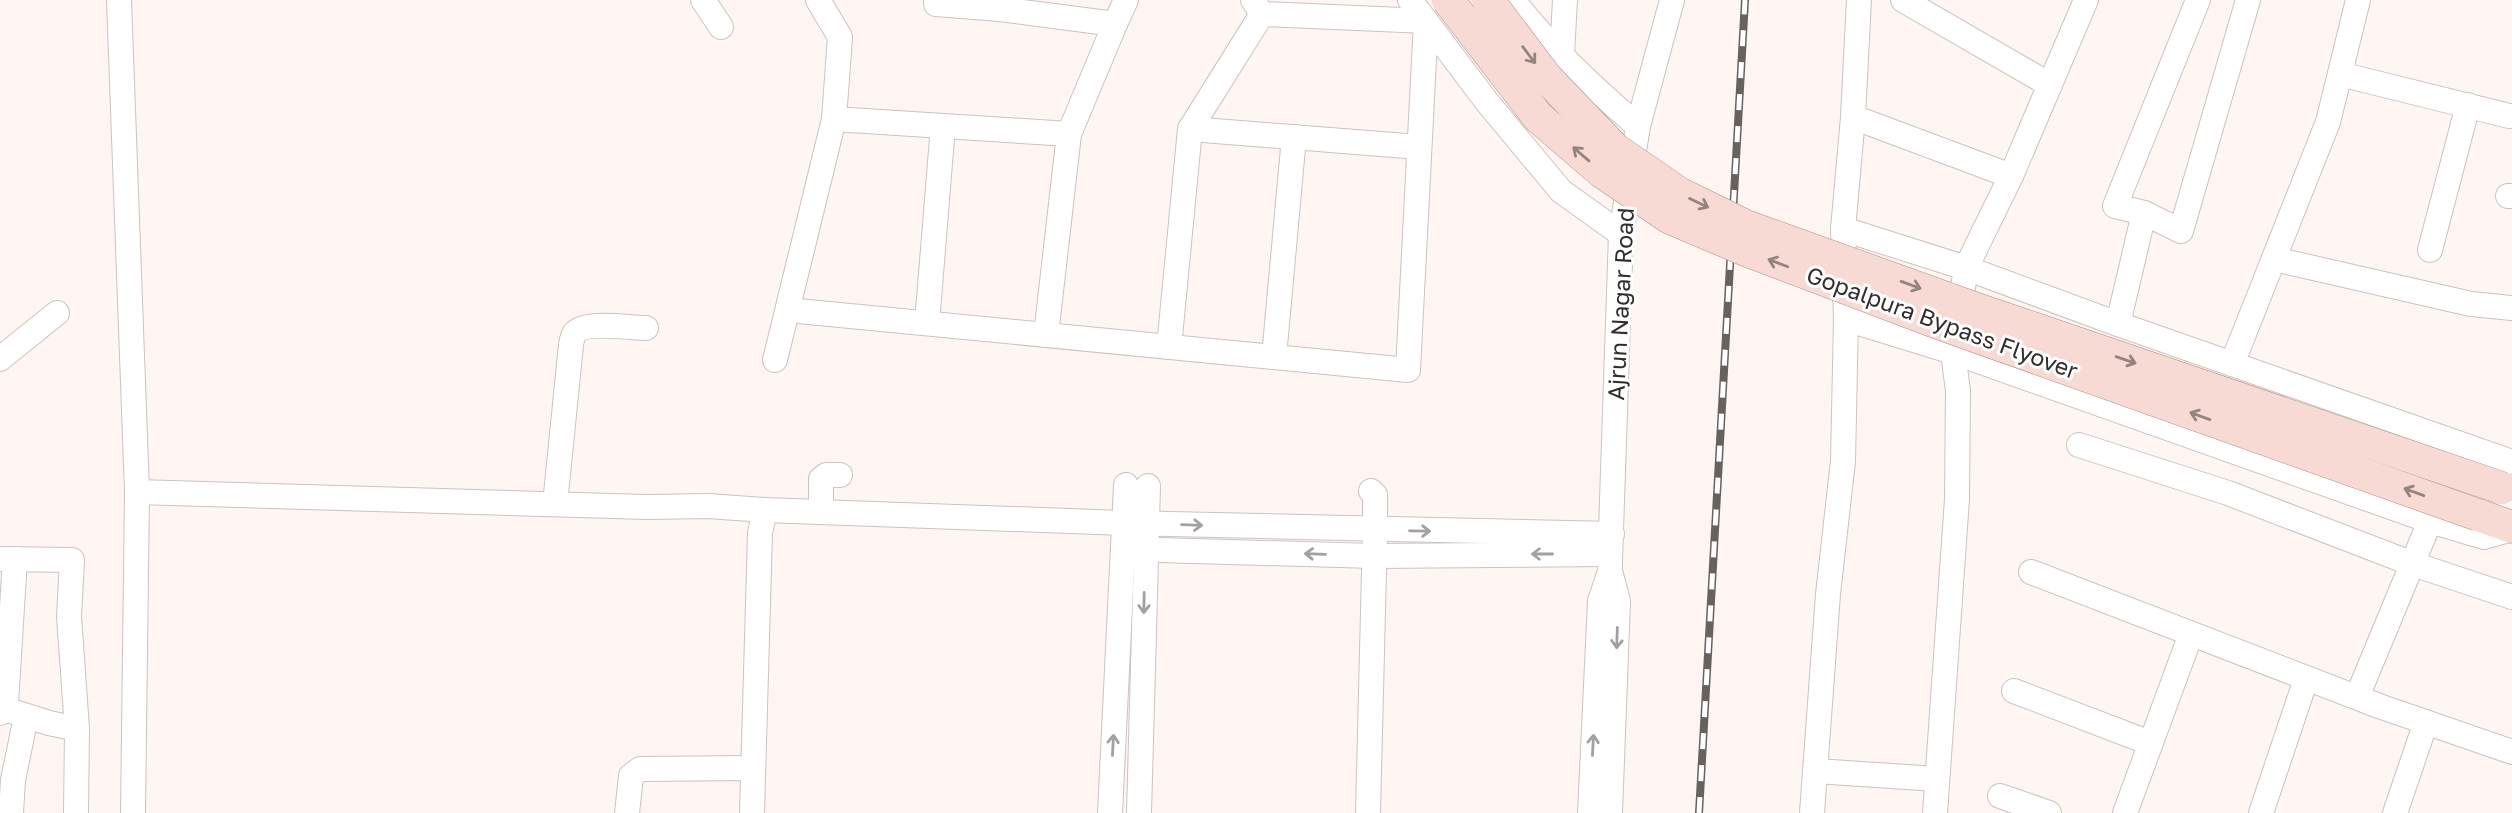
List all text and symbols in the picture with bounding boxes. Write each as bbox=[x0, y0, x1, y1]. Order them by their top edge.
one-way arrow bbox=[1521, 45, 1536, 64]
one-way arrow bbox=[1572, 146, 1590, 162]
one-way arrow bbox=[1688, 196, 1709, 210]
street label: Ajrun Nagar Road bbox=[1601, 207, 1639, 401]
one-way arrow bbox=[1768, 255, 1790, 268]
street label: Gopalpura Bypass Flyover bbox=[1803, 260, 2082, 384]
one-way arrow bbox=[1899, 280, 1921, 292]
one-way arrow bbox=[2114, 355, 2136, 367]
one-way arrow bbox=[2189, 408, 2211, 421]
one-way arrow bbox=[2403, 485, 2425, 497]
one-way arrow bbox=[1181, 518, 1204, 532]
one-way arrow bbox=[1408, 524, 1431, 538]
one-way arrow bbox=[1303, 547, 1326, 560]
one-way arrow bbox=[1531, 547, 1554, 561]
one-way arrow bbox=[1138, 591, 1151, 614]
one-way arrow bbox=[1610, 626, 1623, 649]
one-way arrow bbox=[1107, 734, 1120, 757]
one-way arrow bbox=[1587, 734, 1600, 757]

